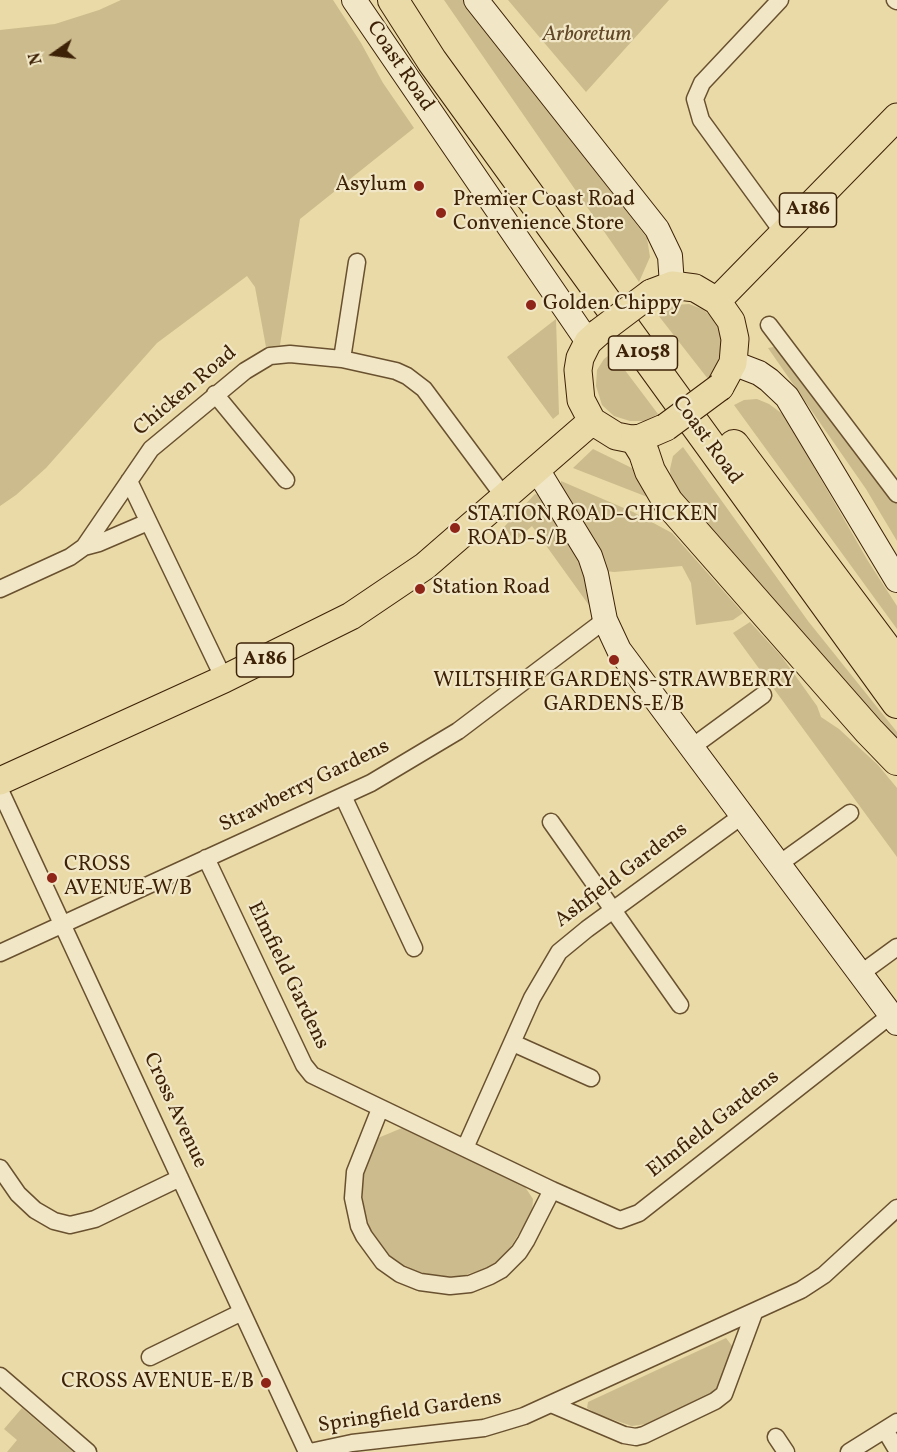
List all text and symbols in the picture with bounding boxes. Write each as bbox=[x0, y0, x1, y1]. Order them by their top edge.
street label: Coast Road bbox=[360, 17, 438, 117]
park label: Arboretum bbox=[542, 23, 632, 49]
north arrow bbox=[24, 24, 84, 84]
text: N bbox=[24, 50, 49, 67]
place label: Asylum bbox=[336, 173, 407, 199]
marker: Asylum bbox=[412, 179, 426, 193]
place label: Premier Coast Road Convenience Store bbox=[453, 188, 635, 238]
road number: A186 bbox=[780, 193, 836, 227]
marker: Premier Coast Road Convenience Store bbox=[434, 206, 448, 220]
place label: Golden Chippy bbox=[543, 292, 682, 318]
marker: Golden Chippy bbox=[524, 298, 538, 312]
road number: A1058 bbox=[608, 336, 678, 370]
street label: Chicken Road bbox=[129, 342, 243, 442]
street label: Coast Road bbox=[665, 392, 747, 490]
place label: STATION ROAD-CHICKEN ROAD-S/B bbox=[467, 503, 718, 553]
marker: STATION ROAD-CHICKEN ROAD-S/B bbox=[448, 521, 462, 535]
place label: Station Road bbox=[432, 576, 550, 602]
marker: Station Road bbox=[413, 582, 427, 596]
road number: A186 bbox=[236, 643, 294, 677]
marker: WILTSHIRE GARDENS-STRAWBERRY GARDENS-E/B bbox=[607, 653, 621, 667]
place label: WILTSHIRE GARDENS-STRAWBERRY GARDENS-E/B bbox=[433, 669, 795, 719]
street label: Strawberry Gardens bbox=[216, 735, 394, 839]
street label: Ashfield Gardens bbox=[551, 818, 693, 934]
place label: CROSS AVENUE-W/B bbox=[64, 853, 192, 903]
marker: CROSS AVENUE-W/B bbox=[45, 871, 59, 885]
street label: Elmfield Gardens bbox=[240, 898, 334, 1054]
street label: Cross Avenue bbox=[136, 1049, 212, 1173]
street label: Elmfield Gardens bbox=[643, 1066, 785, 1184]
place label: CROSS AVENUE-E/B bbox=[61, 1370, 254, 1396]
marker: CROSS AVENUE-E/B bbox=[259, 1376, 273, 1390]
street label: Springfield Gardens bbox=[316, 1386, 504, 1440]

